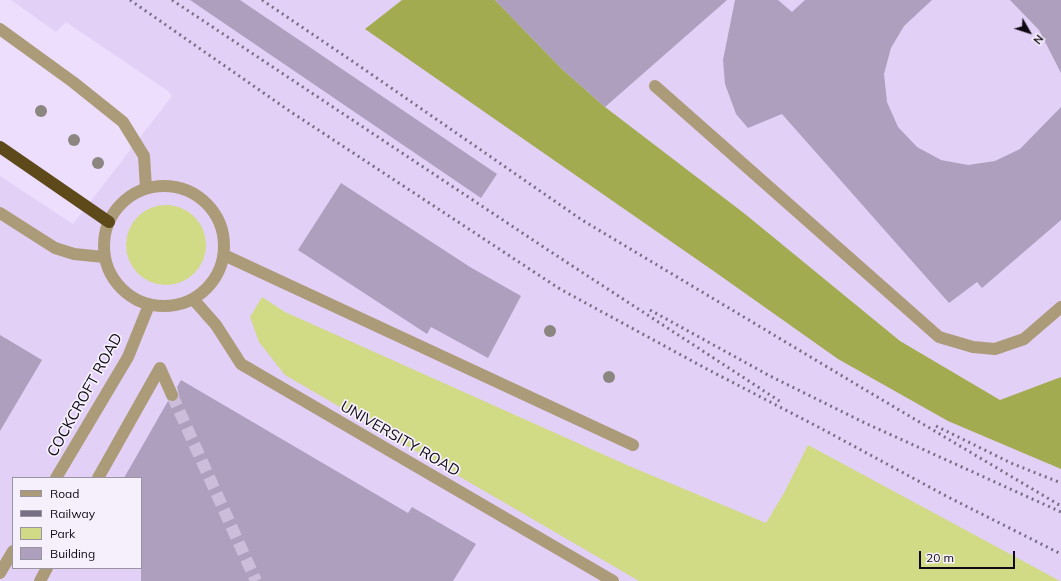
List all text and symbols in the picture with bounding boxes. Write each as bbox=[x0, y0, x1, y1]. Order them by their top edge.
north arrow bbox=[1009, 12, 1049, 52]
text: N bbox=[1030, 32, 1046, 47]
street label: COCKCROFT ROAD bbox=[44, 330, 126, 460]
street label: UNIVERSITY ROAD bbox=[337, 397, 463, 481]
legend bbox=[12, 477, 142, 569]
text: Road bbox=[50, 486, 79, 501]
text: Railway bbox=[50, 506, 95, 521]
text: Park bbox=[50, 526, 75, 541]
scale bar bbox=[921, 543, 1017, 569]
text: Building bbox=[50, 546, 95, 561]
text: 20 m bbox=[926, 550, 954, 565]

